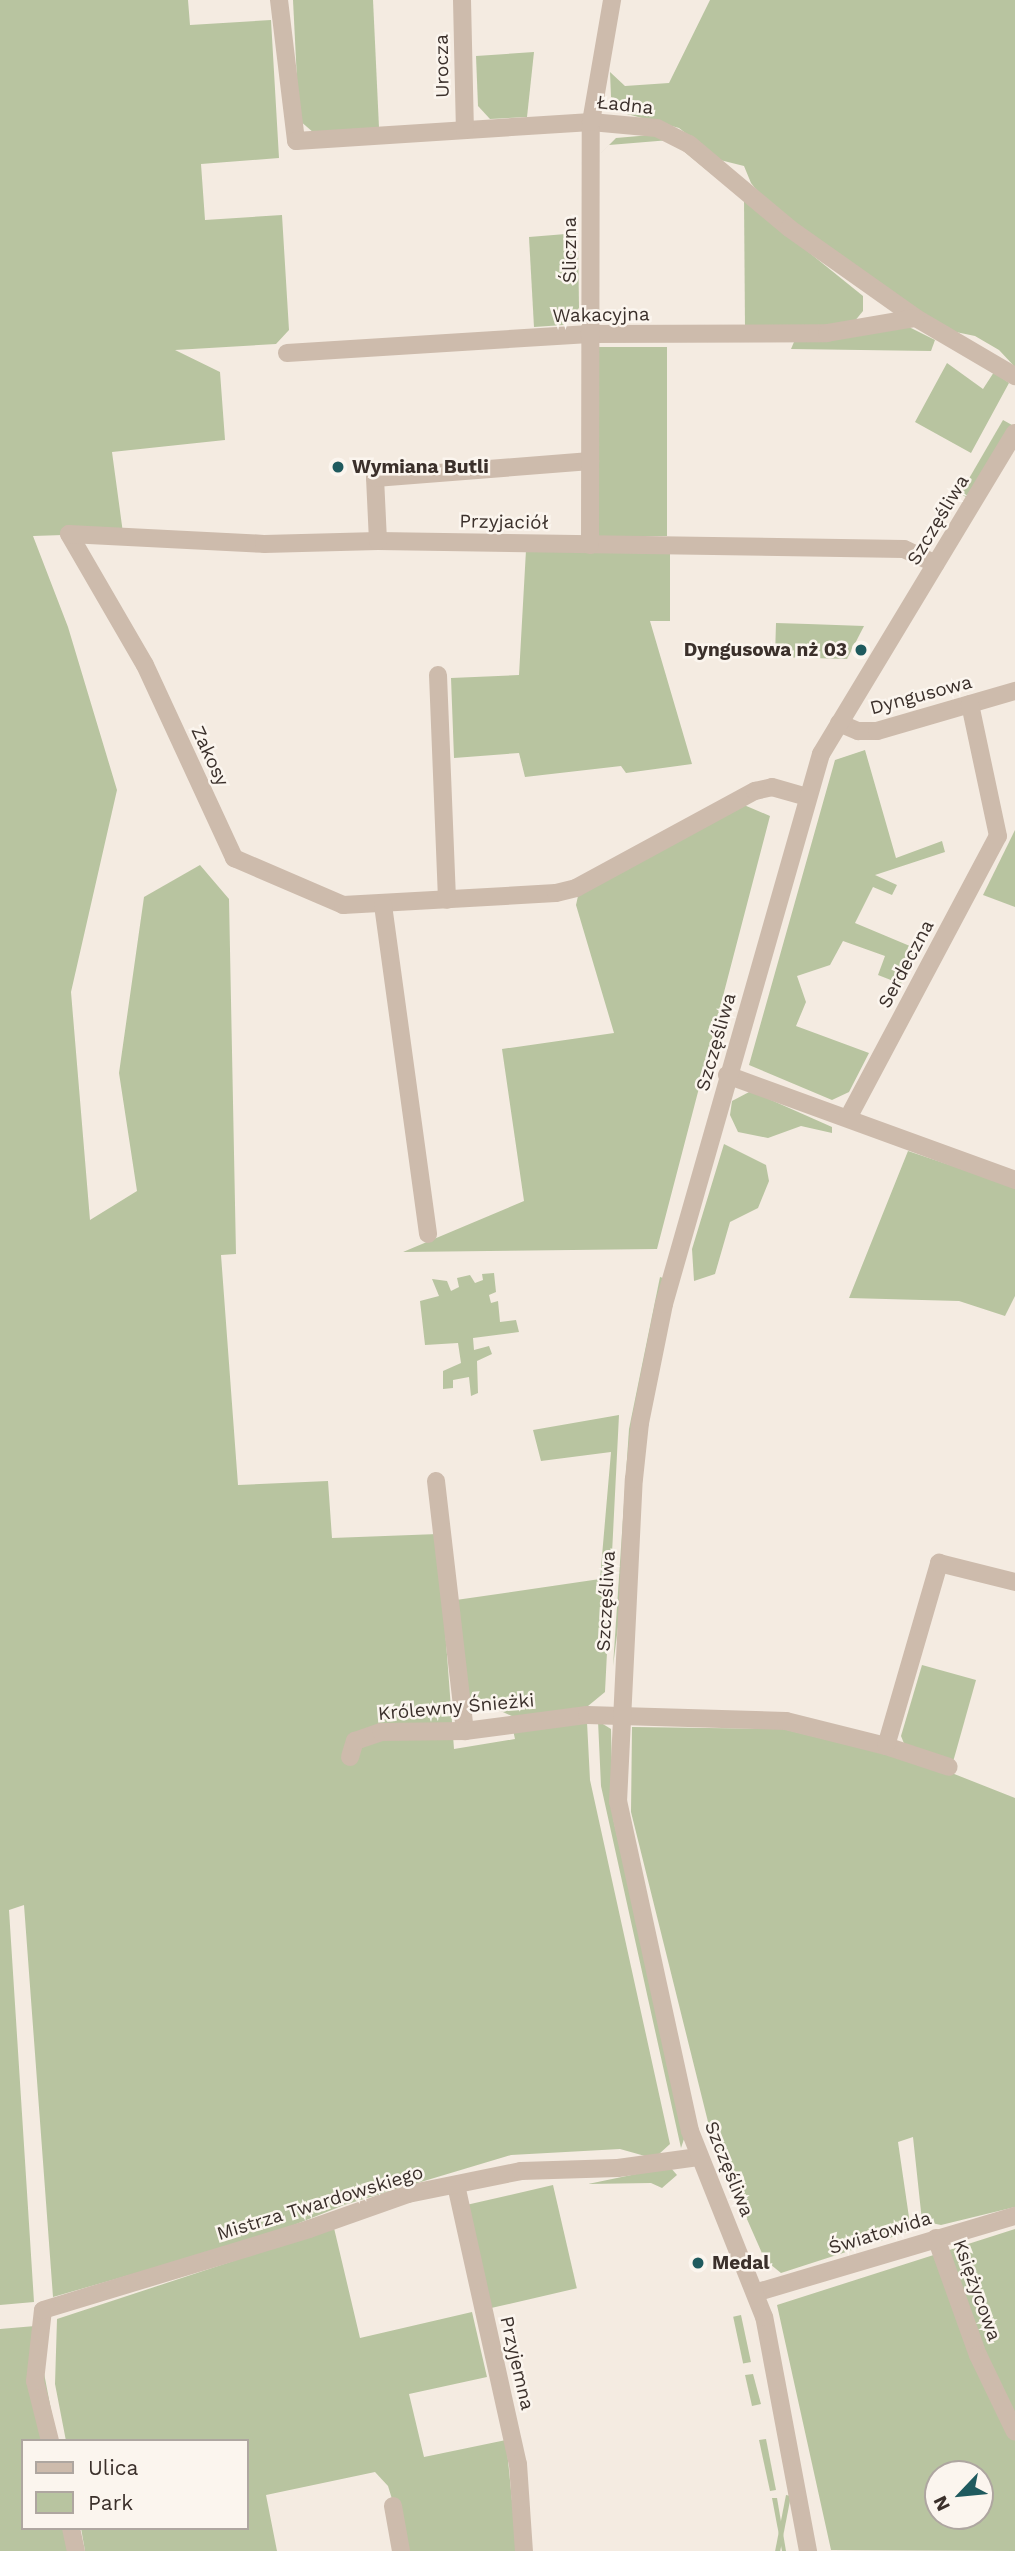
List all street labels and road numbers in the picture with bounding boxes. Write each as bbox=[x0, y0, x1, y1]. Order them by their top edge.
street label: Urocza bbox=[430, 34, 454, 98]
street label: Ładna bbox=[595, 91, 655, 119]
street label: Śliczna bbox=[559, 217, 581, 283]
street label: Wakacyjna bbox=[552, 303, 650, 327]
street label: Szczęśliwa bbox=[902, 471, 974, 569]
street label: Przyjaciół bbox=[459, 510, 549, 534]
street label: Dyngusowa bbox=[868, 670, 974, 720]
street label: Zakosy bbox=[186, 722, 234, 790]
street label: Serdeczna bbox=[873, 916, 939, 1012]
street label: Szczęśliwa bbox=[691, 990, 741, 1094]
street label: Szczęśliwa bbox=[592, 1550, 620, 1652]
street label: Królewny Śnieżki bbox=[377, 1689, 535, 1725]
street label: Szczęśliwa bbox=[700, 2118, 758, 2220]
street label: Mistrza Twardowskiego bbox=[214, 2161, 426, 2245]
street label: Światowida bbox=[826, 2207, 934, 2259]
street label: Księżycowa bbox=[948, 2236, 1006, 2344]
street label: Przyjemna bbox=[495, 2314, 539, 2412]

